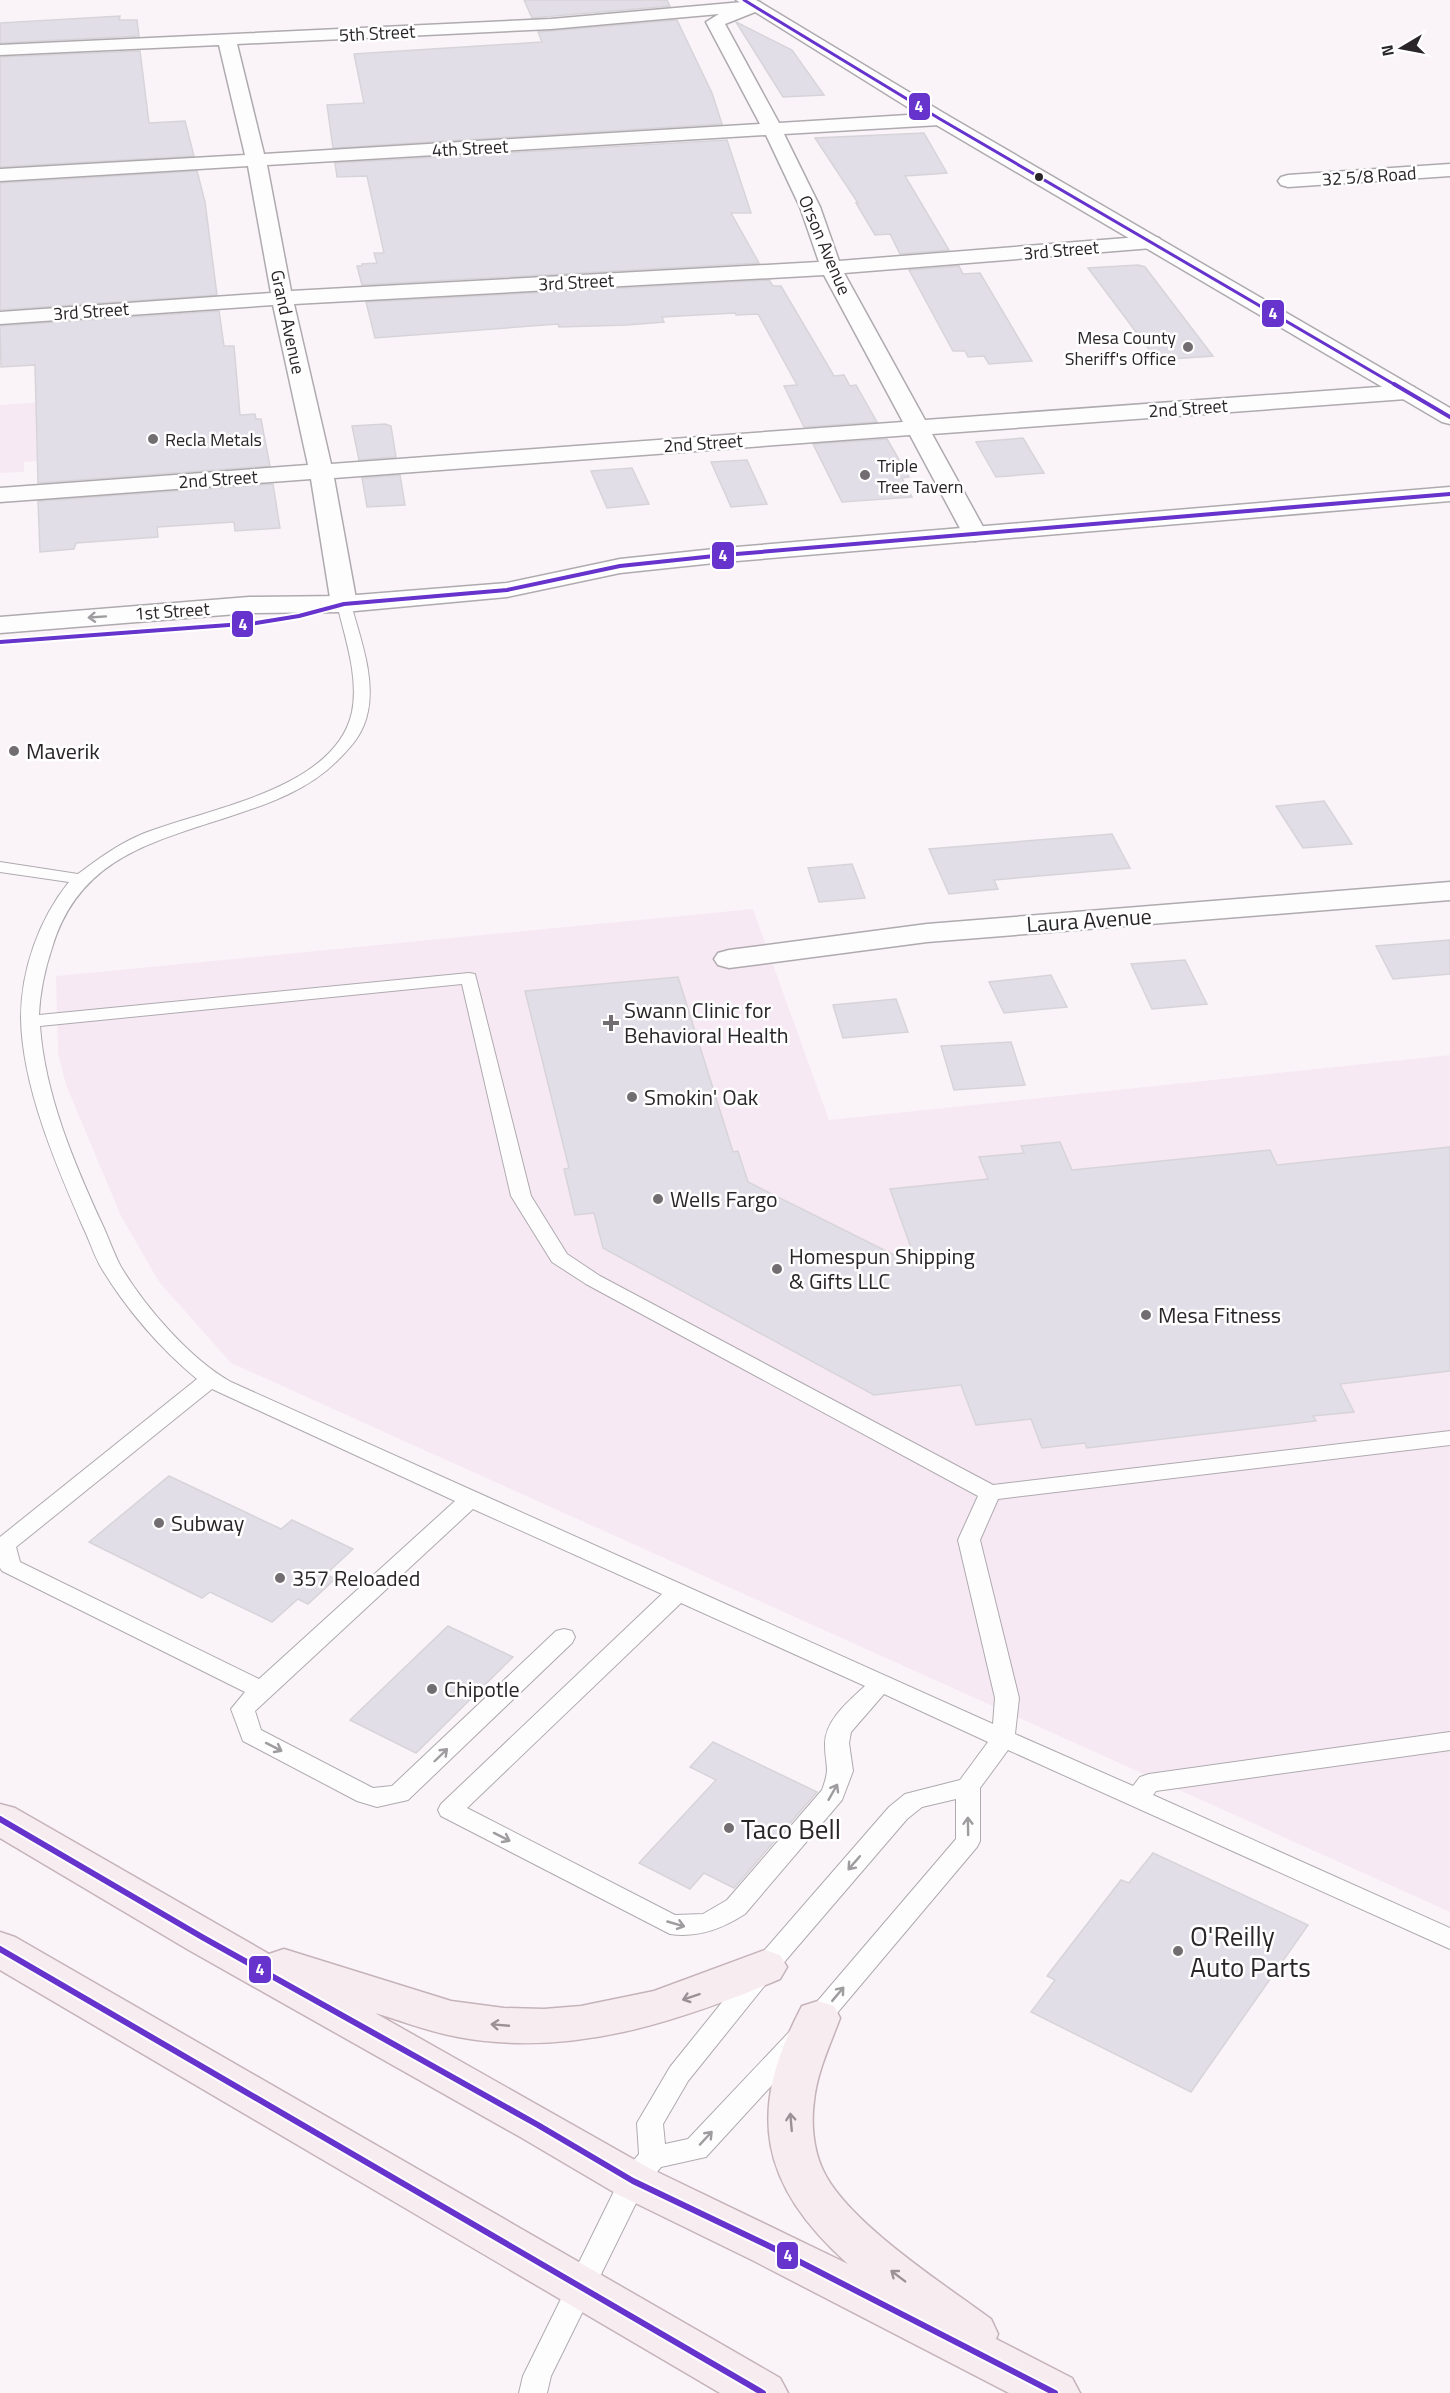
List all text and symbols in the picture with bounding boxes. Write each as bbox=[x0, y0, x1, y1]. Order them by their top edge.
street label: 5th Street bbox=[338, 17, 417, 48]
north arrow bbox=[1372, 18, 1432, 78]
text: N bbox=[1374, 43, 1400, 58]
line badge: 4 bbox=[908, 92, 931, 121]
text: 4 bbox=[915, 94, 924, 118]
street label: 4th Street bbox=[431, 132, 510, 163]
street label: 32 5/8 Road bbox=[1321, 159, 1417, 193]
unlabelled marker bbox=[1033, 171, 1045, 183]
street label: Orson Avenue bbox=[792, 191, 858, 299]
street label: 3rd Street bbox=[1022, 233, 1101, 267]
street label: 3rd Street bbox=[537, 266, 615, 297]
street label: Grand Avenue bbox=[264, 267, 312, 377]
street label: 3rd Street bbox=[52, 295, 131, 327]
line badge: 4 bbox=[1261, 299, 1285, 328]
text: 4 bbox=[1269, 301, 1278, 325]
place label: Mesa County Sheriff's Office bbox=[1065, 324, 1176, 372]
marker: Mesa County Sheriff's Office bbox=[1181, 340, 1195, 354]
street label: 2nd Street bbox=[1147, 392, 1229, 424]
place label: Recla Metals bbox=[165, 426, 262, 453]
street label: 2nd Street bbox=[662, 427, 744, 459]
marker: Recla Metals bbox=[146, 432, 160, 446]
place label: Triple Tree Tavern bbox=[877, 452, 963, 500]
street label: 2nd Street bbox=[177, 463, 259, 495]
marker: Triple Tree Tavern bbox=[858, 468, 872, 482]
line badge: 4 bbox=[711, 541, 735, 570]
text: 4 bbox=[719, 543, 728, 567]
street label: 1st Street bbox=[134, 595, 211, 627]
line badge: 4 bbox=[231, 610, 254, 638]
one-way arrow bbox=[88, 612, 108, 623]
text: 4 bbox=[239, 612, 248, 636]
place label: Maverik bbox=[26, 734, 100, 768]
marker: Maverik bbox=[7, 744, 21, 758]
street label: Laura Avenue bbox=[1025, 899, 1153, 941]
place label: Swann Clinic for Behavioral Health bbox=[624, 993, 788, 1052]
marker: Swann Clinic for Behavioral Health bbox=[602, 1014, 620, 1032]
place label: Smokin' Oak bbox=[644, 1080, 759, 1114]
marker: Smokin' Oak bbox=[625, 1090, 639, 1104]
place label: Wells Fargo bbox=[670, 1182, 778, 1216]
marker: Wells Fargo bbox=[651, 1192, 665, 1206]
place label: Homespun Shipping & Gifts LLC bbox=[789, 1239, 975, 1298]
marker: Homespun Shipping & Gifts LLC bbox=[770, 1262, 784, 1276]
place label: Mesa Fitness bbox=[1158, 1298, 1281, 1332]
marker: Mesa Fitness bbox=[1139, 1308, 1153, 1322]
place label: Subway bbox=[171, 1506, 245, 1540]
marker: Subway bbox=[152, 1516, 166, 1530]
place label: 357 Reloaded bbox=[292, 1561, 420, 1595]
marker: 357 Reloaded bbox=[273, 1571, 287, 1585]
place label: Chipotle bbox=[444, 1672, 520, 1706]
marker: Chipotle bbox=[425, 1682, 439, 1696]
one-way arrow bbox=[265, 1741, 282, 1753]
one-way arrow bbox=[434, 1748, 449, 1762]
one-way arrow bbox=[827, 1784, 839, 1801]
place label: Taco Bell bbox=[741, 1808, 841, 1849]
one-way arrow bbox=[962, 1817, 974, 1837]
marker: Taco Bell bbox=[722, 1821, 736, 1835]
one-way arrow bbox=[492, 1832, 510, 1843]
one-way arrow bbox=[847, 1855, 861, 1870]
place label: O'Reilly Auto Parts bbox=[1190, 1915, 1311, 1987]
one-way arrow bbox=[666, 1919, 685, 1931]
marker: O'Reilly Auto Parts bbox=[1171, 1944, 1185, 1958]
line badge: 4 bbox=[248, 1955, 272, 1984]
text: 4 bbox=[256, 1957, 265, 1981]
one-way arrow bbox=[831, 1987, 845, 2002]
one-way arrow bbox=[682, 1993, 701, 2004]
one-way arrow bbox=[491, 2019, 510, 2030]
one-way arrow bbox=[785, 2113, 796, 2133]
one-way arrow bbox=[699, 2131, 713, 2146]
line badge: 4 bbox=[776, 2241, 799, 2270]
text: 4 bbox=[784, 2243, 793, 2267]
one-way arrow bbox=[890, 2270, 906, 2283]

